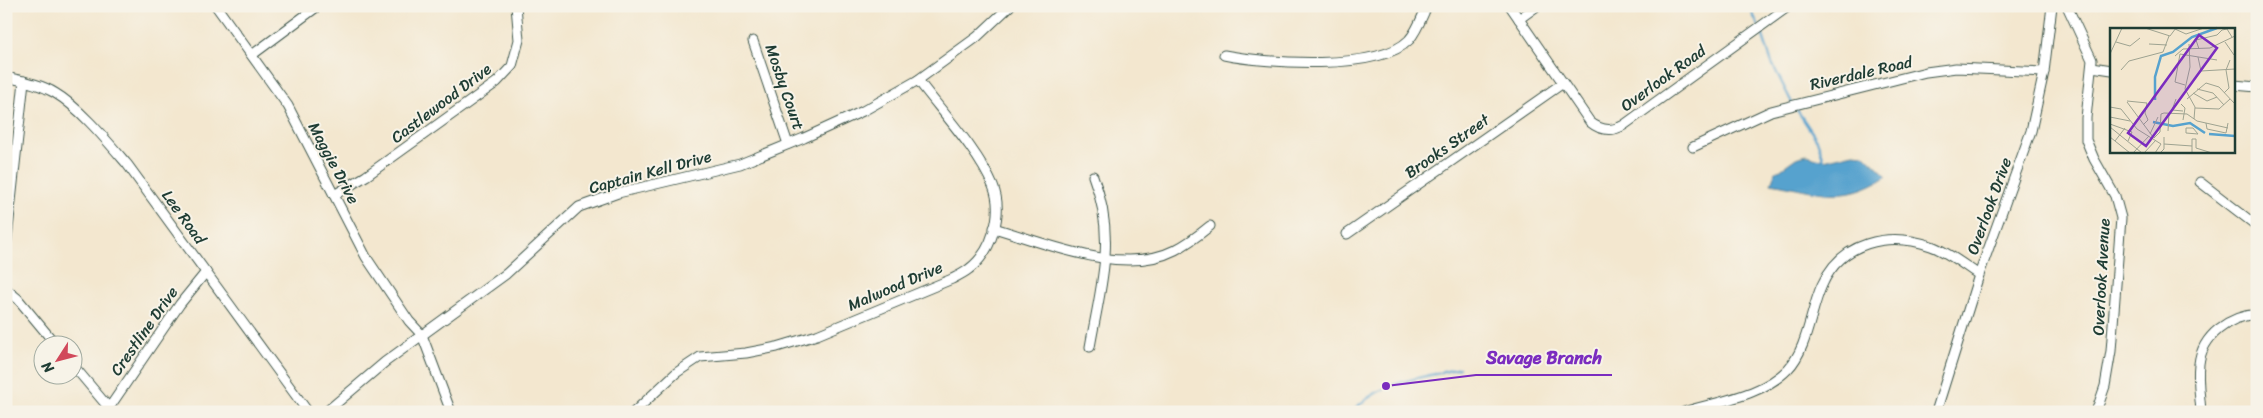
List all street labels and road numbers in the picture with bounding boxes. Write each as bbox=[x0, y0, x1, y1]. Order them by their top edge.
street label: Overlook Road bbox=[1614, 36, 1713, 119]
street label: Mosby Court bbox=[757, 40, 813, 134]
street label: Riverdale Road bbox=[1807, 47, 1916, 99]
street label: Castlewood Drive bbox=[384, 55, 498, 151]
street label: Brooks Street bbox=[1398, 106, 1496, 186]
street label: Maggie Drive bbox=[300, 117, 368, 209]
street label: Captain Kell Drive bbox=[586, 142, 715, 202]
street label: Overlook Drive bbox=[1958, 153, 2020, 259]
street label: Lee Road bbox=[154, 183, 215, 252]
street label: Overlook Avenue bbox=[2083, 218, 2119, 336]
street label: Malwood Drive bbox=[843, 253, 947, 319]
street label: Crestline Drive bbox=[102, 280, 186, 382]

